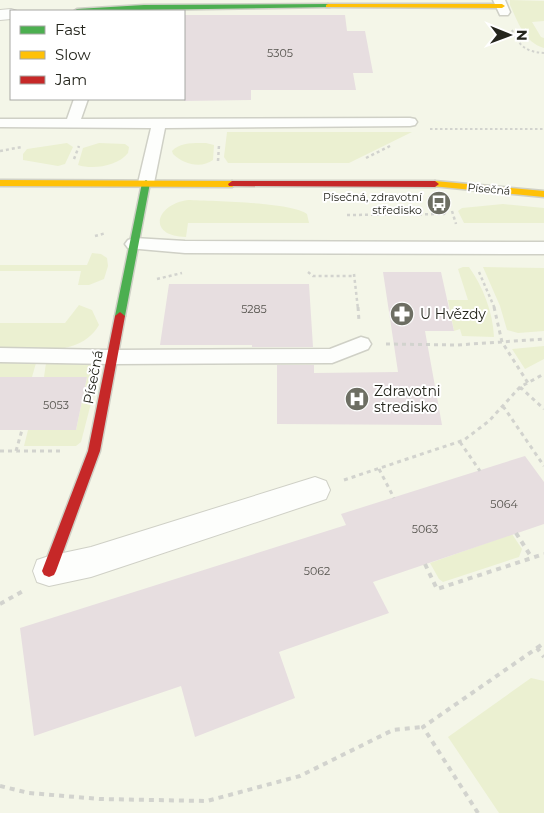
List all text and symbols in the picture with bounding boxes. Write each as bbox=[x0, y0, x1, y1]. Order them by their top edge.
legend bbox=[10, 10, 185, 100]
north arrow bbox=[484, 10, 534, 60]
text: Fast bbox=[55, 20, 86, 39]
text: N bbox=[513, 29, 531, 41]
text: Slow bbox=[55, 45, 91, 64]
house number: 5305 bbox=[267, 46, 293, 60]
text: Jam bbox=[54, 70, 87, 89]
street label: Písečná bbox=[467, 180, 511, 198]
place label: Písečná, zdravotní středisko bbox=[323, 190, 423, 217]
bus stop icon: Písečná, zdravotní středisko bbox=[426, 190, 452, 216]
pharmacy icon: U Hvězdy bbox=[389, 301, 415, 327]
house number: 5285 bbox=[241, 302, 267, 316]
place label: U Hvězdy bbox=[420, 305, 486, 323]
street label: Písečná bbox=[79, 348, 107, 406]
place label: Zdravotni stredisko bbox=[374, 382, 441, 416]
hospital icon: Zdravotni stredisko bbox=[344, 386, 370, 412]
house number: 5053 bbox=[43, 398, 69, 412]
house number: 5064 bbox=[490, 497, 518, 511]
house number: 5063 bbox=[412, 522, 438, 536]
house number: 5062 bbox=[304, 564, 330, 578]

